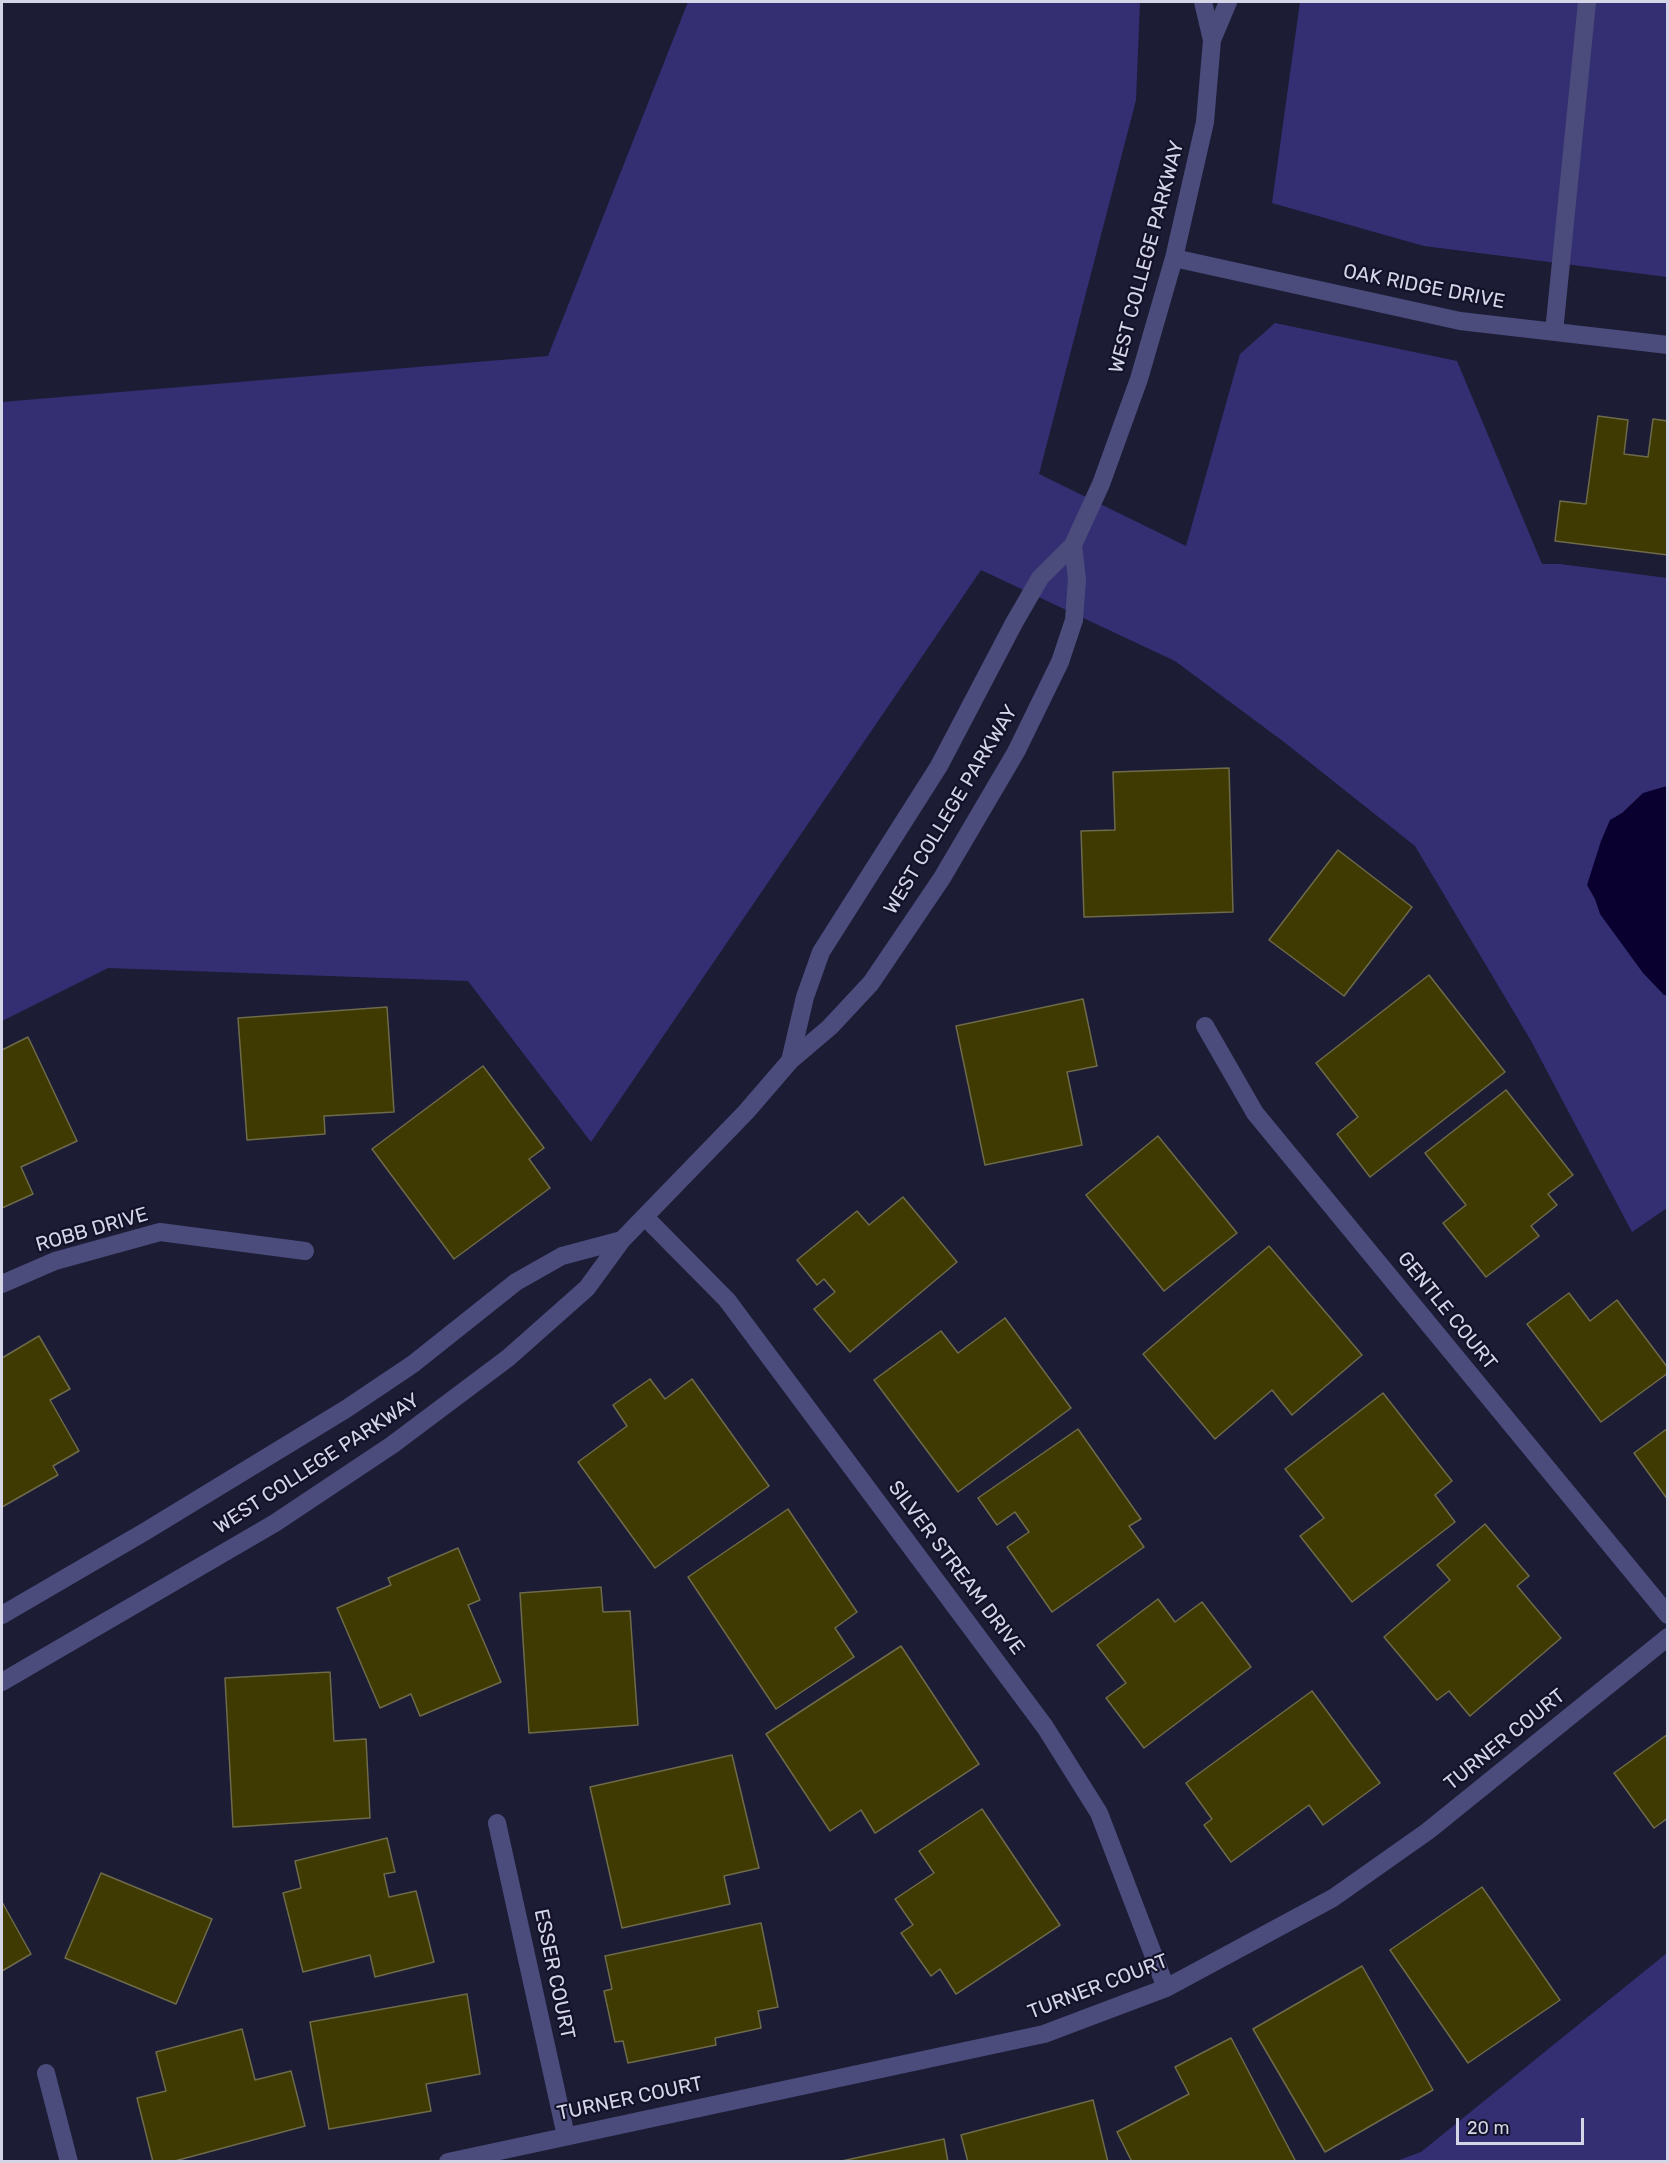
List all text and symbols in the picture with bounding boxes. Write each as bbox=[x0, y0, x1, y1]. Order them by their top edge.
street label: WEST COLLEGE PARKWAY bbox=[1104, 138, 1190, 376]
street label: OAK RIDGE DRIVE bbox=[1341, 260, 1507, 314]
street label: WEST COLLEGE PARKWAY bbox=[879, 701, 1023, 919]
street label: ROBB DRIVE bbox=[33, 1203, 151, 1257]
street label: GENTLE COURT bbox=[1392, 1247, 1502, 1375]
street label: WEST COLLEGE PARKWAY bbox=[210, 1389, 424, 1539]
street label: SILVER STREAM DRIVE bbox=[883, 1476, 1029, 1660]
street label: TURNER COURT bbox=[1440, 1684, 1570, 1796]
street label: ESSER COURT bbox=[528, 1907, 580, 2041]
street label: TURNER COURT bbox=[1025, 1949, 1171, 2025]
street label: TURNER COURT bbox=[555, 2072, 705, 2126]
scale bar bbox=[1459, 2106, 1586, 2144]
text: 20 m bbox=[1467, 2117, 1509, 2139]

